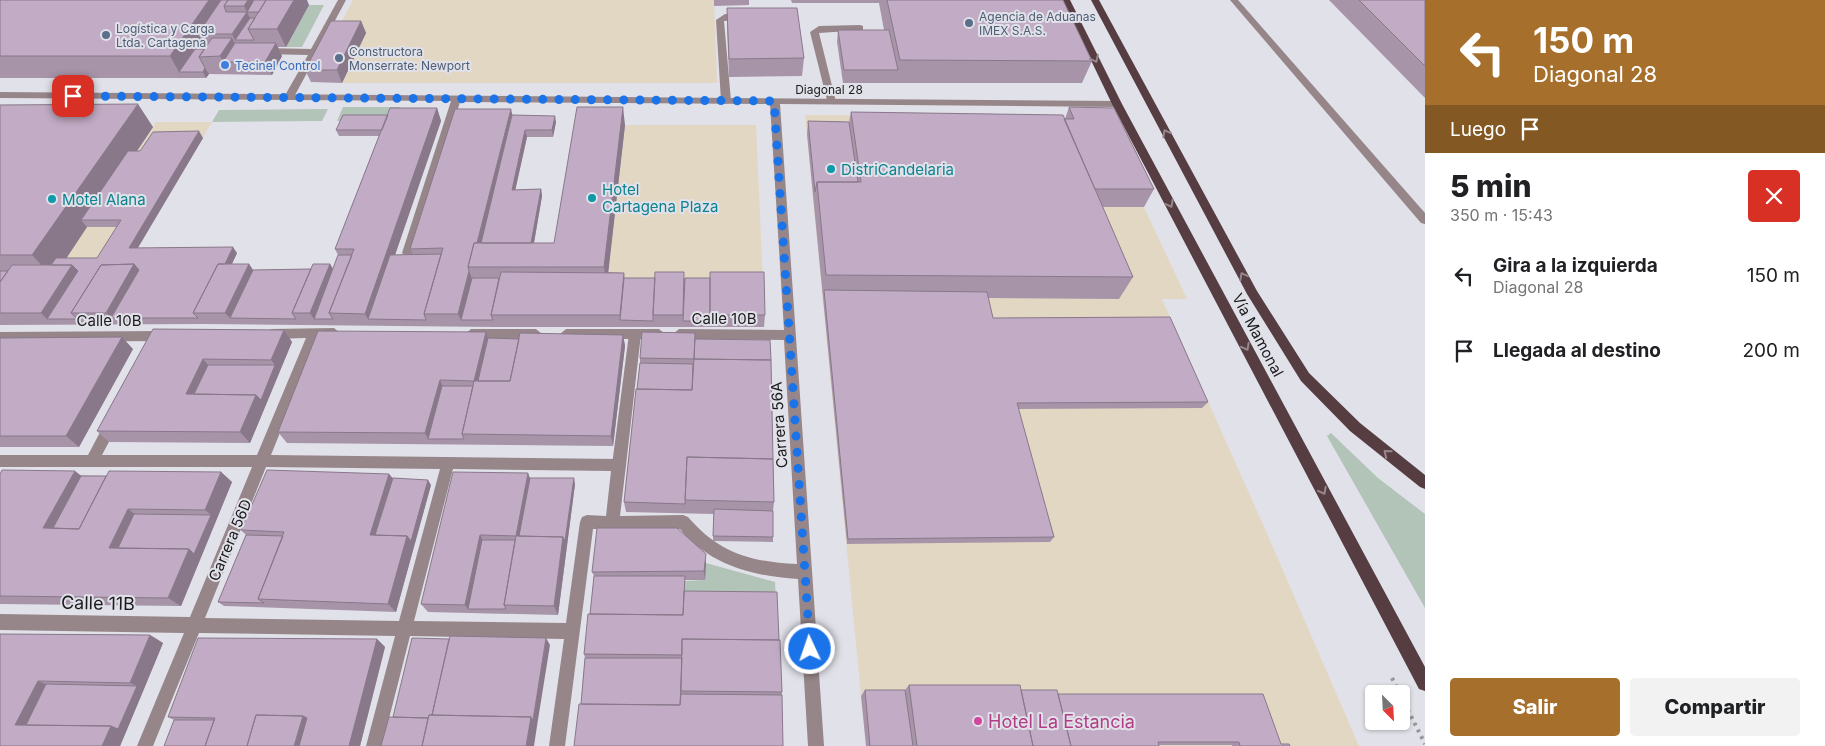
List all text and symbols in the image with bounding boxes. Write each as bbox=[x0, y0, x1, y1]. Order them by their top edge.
place label: Agencia de Aduanas IMEX S.A.S. bbox=[979, 9, 1096, 38]
marker: Agencia de Aduanas IMEX S.A.S. bbox=[963, 17, 975, 29]
text: 150 m bbox=[1533, 19, 1634, 61]
icon: left bbox=[1450, 20, 1515, 85]
place label: Logística y Carga Ltda. Cartagena bbox=[116, 21, 215, 50]
marker: Logística y Carga Ltda. Cartagena bbox=[100, 29, 112, 41]
place label: Constructora Monserrate: Newport bbox=[349, 44, 470, 73]
marker: Constructora Monserrate: Newport bbox=[333, 52, 345, 64]
one-way arrow bbox=[1089, 54, 1099, 63]
place label: Tecinel Control bbox=[235, 58, 320, 73]
marker: Tecinel Control bbox=[219, 59, 231, 71]
text: Diagonal 28 bbox=[1533, 61, 1657, 87]
pin bbox=[52, 75, 94, 117]
icon: arrive bbox=[59, 82, 87, 110]
street label: Diagonal 28 bbox=[795, 82, 863, 97]
icon: arrive bbox=[1516, 115, 1544, 143]
text: Luego bbox=[1450, 118, 1506, 141]
one-way arrow bbox=[1163, 129, 1173, 138]
place label: DistriCandelaria bbox=[841, 160, 954, 179]
marker: DistriCandelaria bbox=[825, 163, 837, 175]
text: 5 min bbox=[1450, 168, 1532, 204]
button: close bbox=[1748, 170, 1800, 222]
place label: Hotel Cartagena Plaza bbox=[602, 180, 718, 216]
place label: Motel Alana bbox=[62, 190, 146, 209]
marker: Hotel Cartagena Plaza bbox=[586, 192, 598, 204]
marker: Motel Alana bbox=[46, 193, 58, 205]
one-way arrow bbox=[1164, 198, 1174, 207]
text: 350 m · 15:43 bbox=[1450, 205, 1553, 225]
text: Gira a la izquierda bbox=[1493, 254, 1658, 277]
icon: left bbox=[1450, 262, 1478, 290]
text: 150 m bbox=[1747, 264, 1800, 287]
one-way arrow bbox=[1239, 272, 1249, 281]
text: Diagonal 28 bbox=[1493, 277, 1583, 297]
street label: Vía Mamonal bbox=[1228, 290, 1288, 380]
street label: Calle 10B bbox=[692, 309, 757, 328]
street label: Calle 10B bbox=[77, 311, 142, 330]
icon: arrive bbox=[1450, 337, 1478, 365]
text: Llegada al destino bbox=[1493, 339, 1661, 362]
text: 200 m bbox=[1742, 339, 1800, 362]
one-way arrow bbox=[1240, 342, 1250, 351]
street label: Carrera 56A bbox=[767, 381, 791, 469]
one-way arrow bbox=[1383, 450, 1392, 459]
one-way arrow bbox=[1317, 485, 1327, 494]
street label: Carrera 56D bbox=[204, 496, 256, 584]
street label: Calle 11B bbox=[61, 592, 135, 614]
position arrow bbox=[783, 622, 835, 674]
button: Salir bbox=[1450, 678, 1620, 736]
button: Compartir bbox=[1630, 678, 1800, 736]
north arrow bbox=[1365, 685, 1410, 730]
map controls bbox=[1365, 685, 1410, 730]
place label: Hotel La Estancia bbox=[988, 711, 1135, 732]
marker: Hotel La Estancia bbox=[972, 715, 984, 727]

